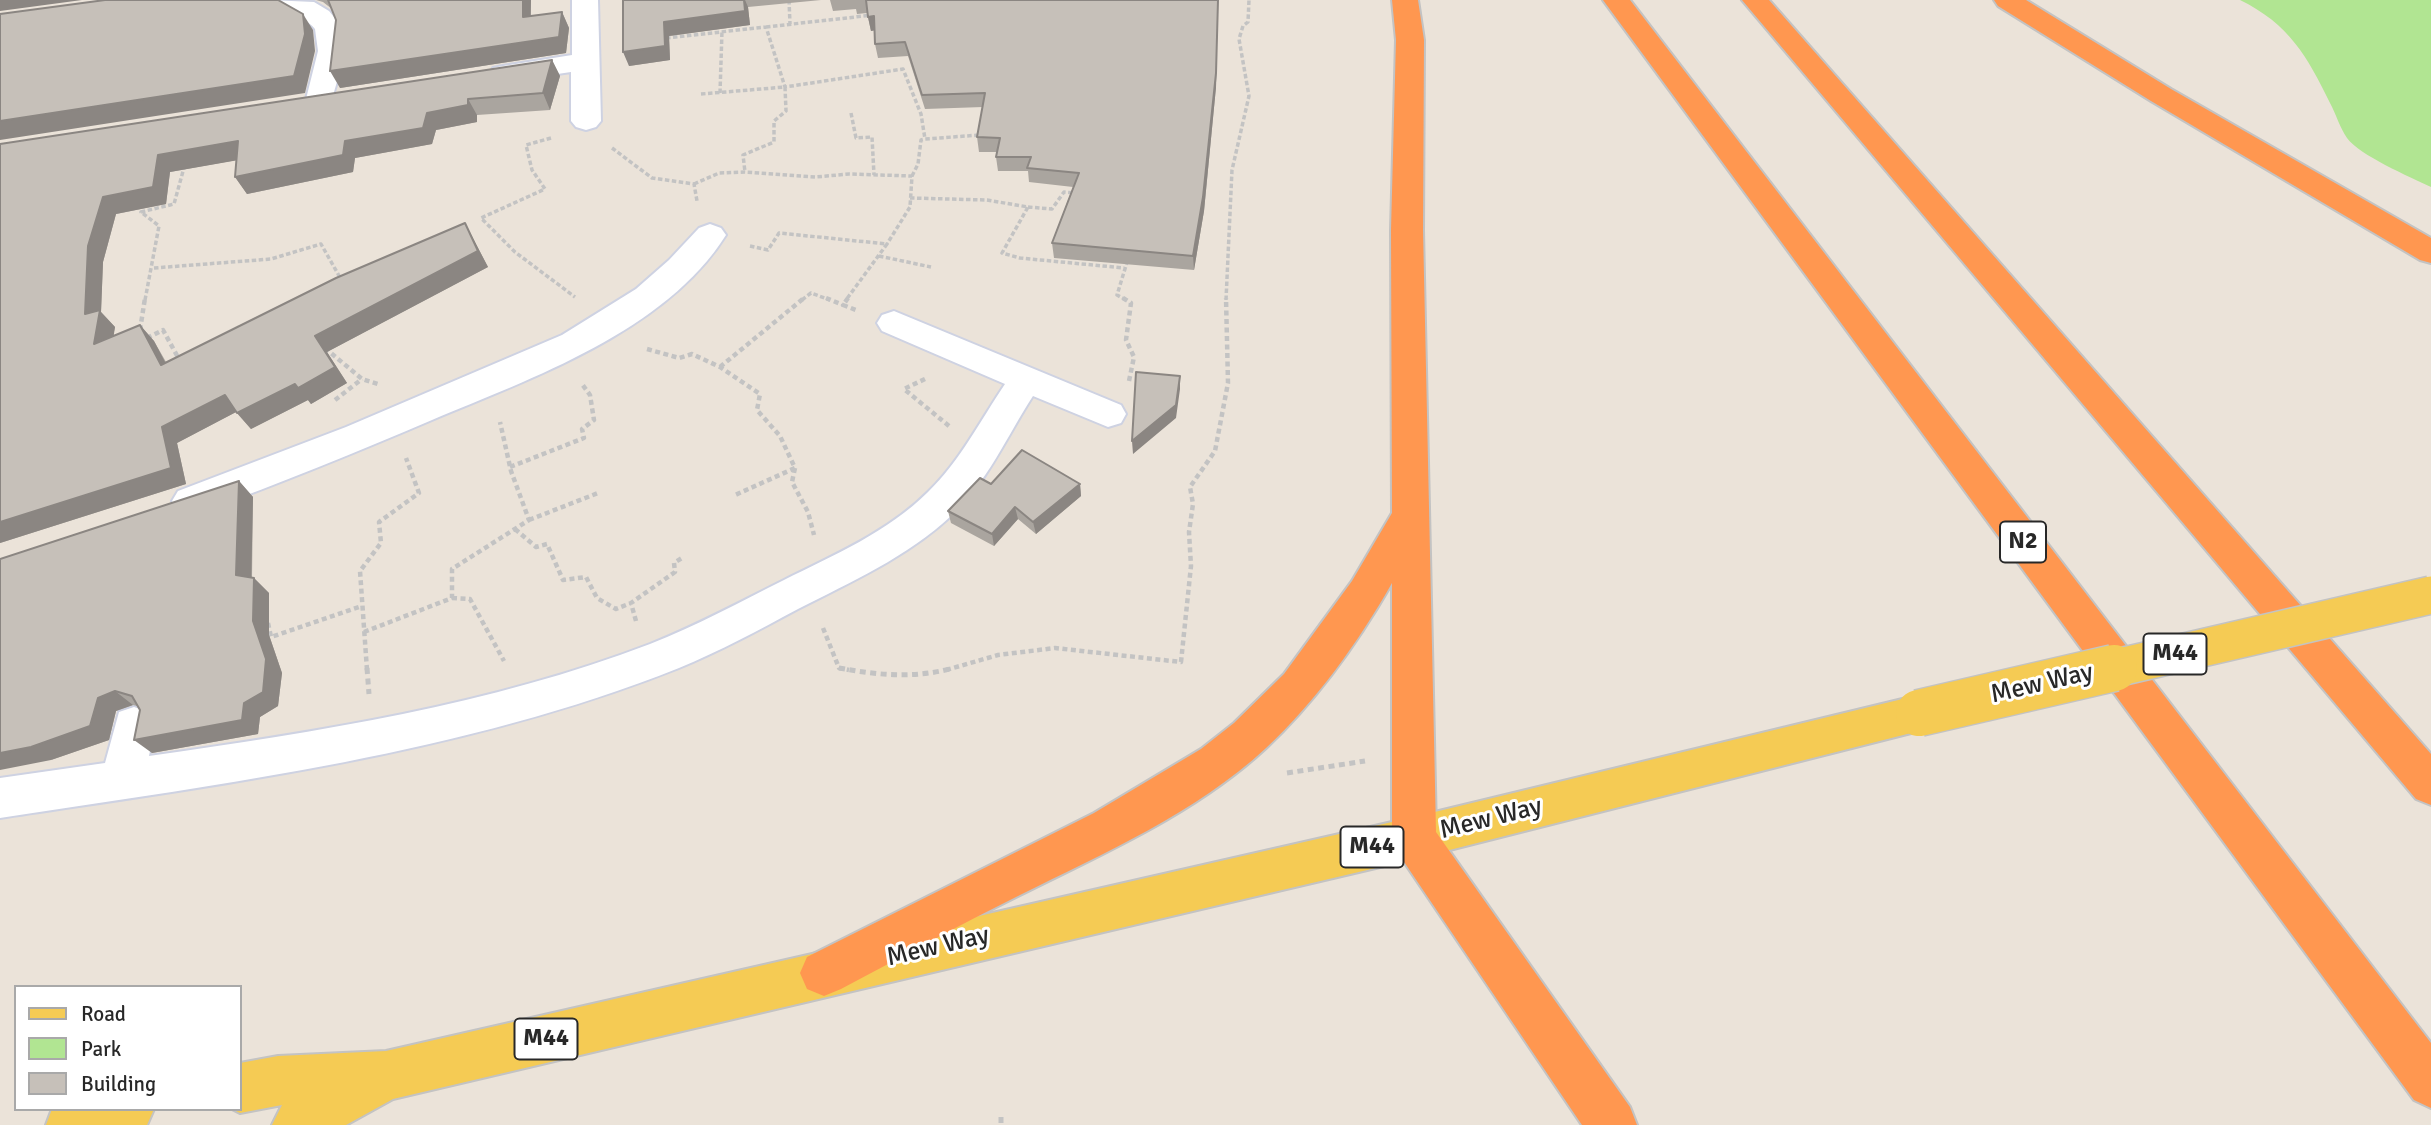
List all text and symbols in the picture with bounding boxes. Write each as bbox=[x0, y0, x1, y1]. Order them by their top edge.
road number: N2 bbox=[2000, 522, 2046, 562]
road number: M44 bbox=[2144, 634, 2206, 674]
street label: Mew Way bbox=[1988, 657, 2096, 711]
street label: Mew Way bbox=[1437, 791, 1545, 847]
road number: M44 bbox=[1340, 826, 1404, 868]
street label: Mew Way bbox=[884, 920, 992, 974]
legend bbox=[14, 985, 242, 1111]
text: Road bbox=[81, 1001, 126, 1027]
road number: M44 bbox=[514, 1018, 578, 1059]
text: Park bbox=[81, 1036, 121, 1062]
text: Building bbox=[81, 1071, 156, 1097]

